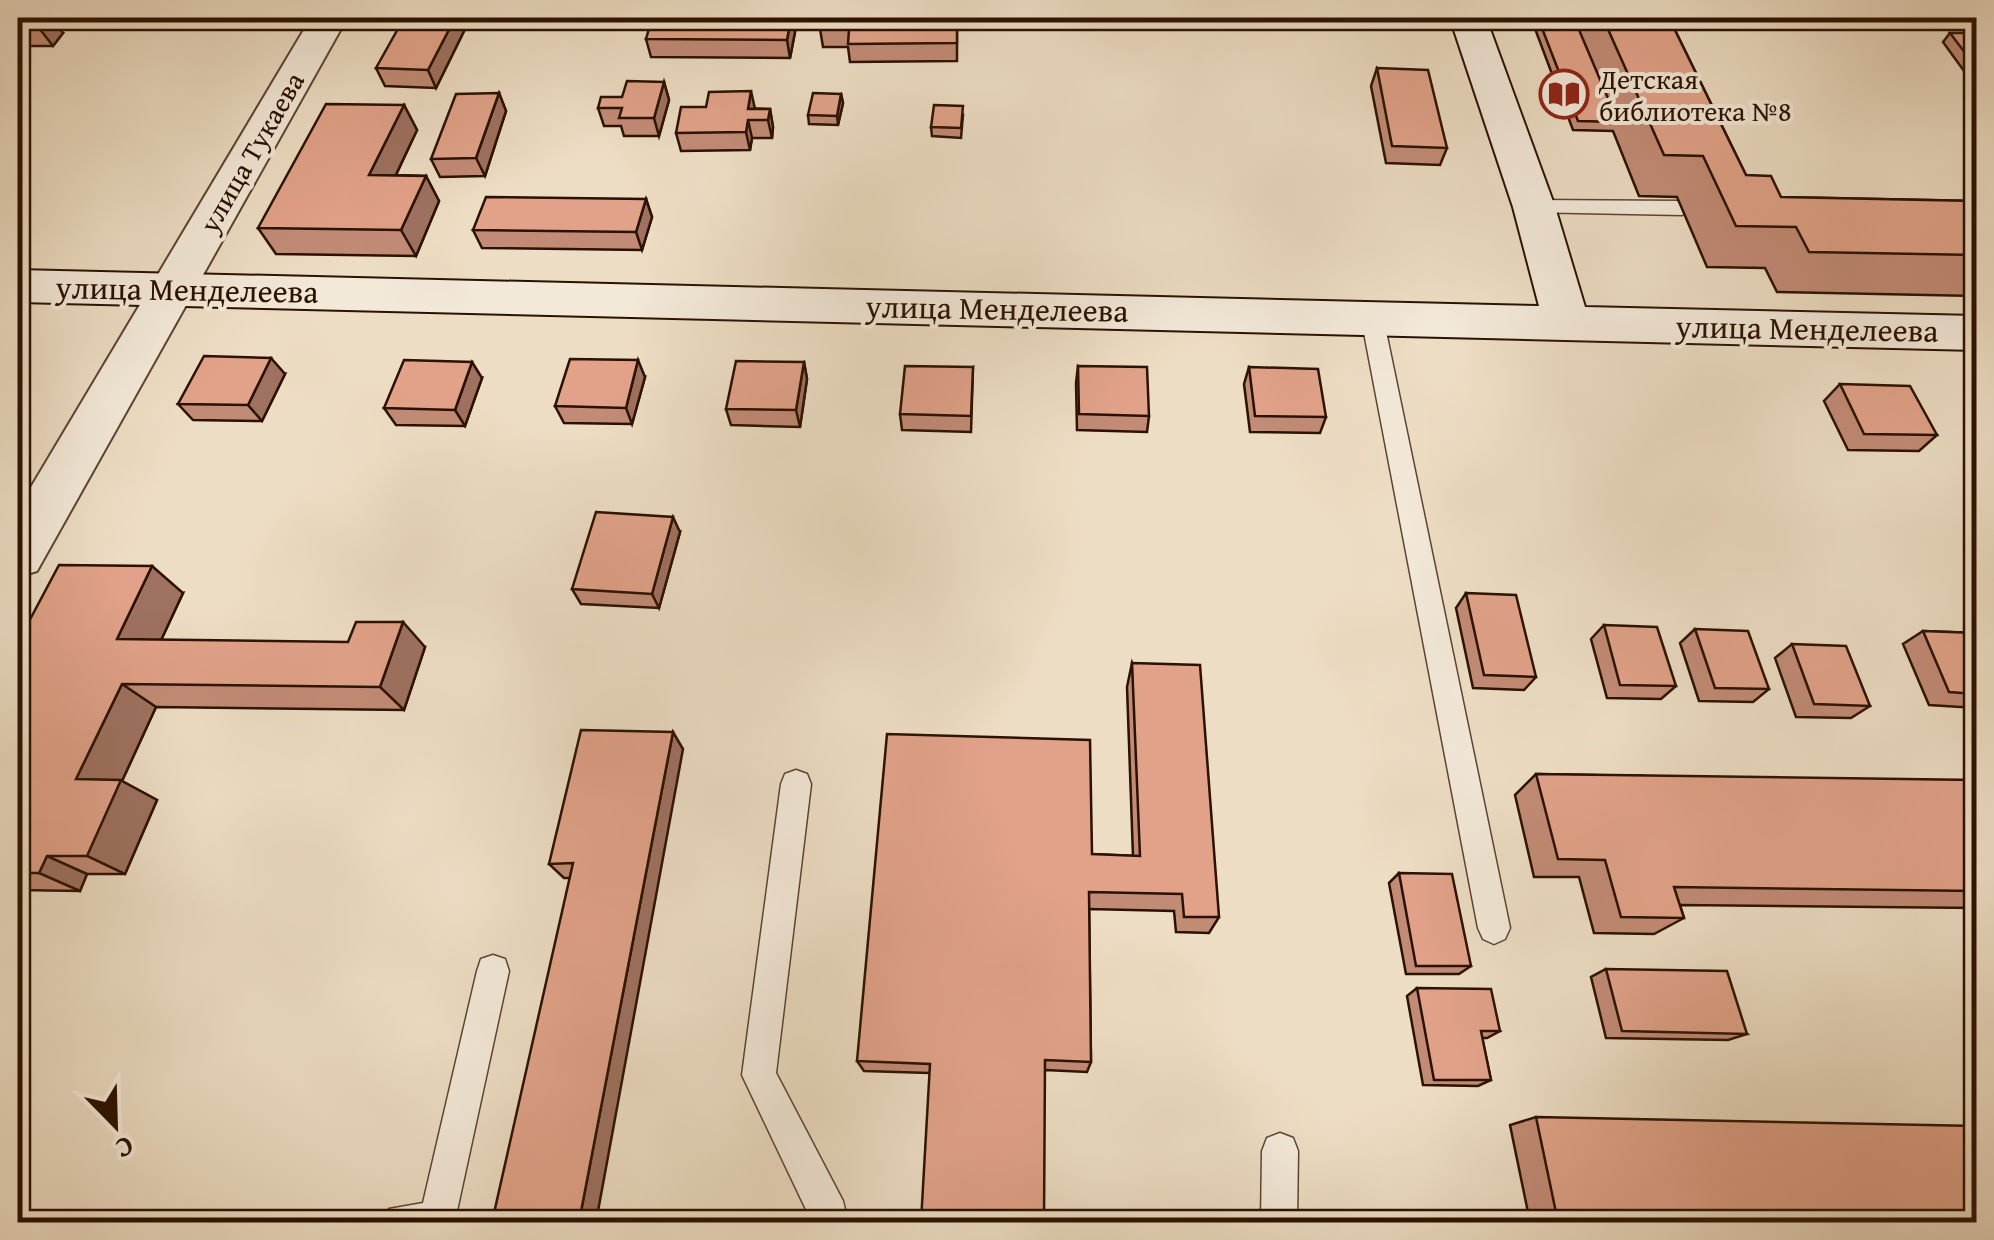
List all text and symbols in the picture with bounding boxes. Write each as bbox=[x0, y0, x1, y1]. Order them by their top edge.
place label: Детская библиотека №8 bbox=[1598, 58, 1791, 131]
street label: улица Тукаева bbox=[188, 63, 314, 241]
library icon: Детская библиотека №8 bbox=[1538, 68, 1590, 120]
street label: улица Менделеева bbox=[54, 263, 320, 315]
street label: улица Менделеева bbox=[864, 282, 1130, 334]
street label: улица Менделеева bbox=[1674, 302, 1940, 354]
north arrow bbox=[65, 1075, 165, 1175]
text: С bbox=[110, 1127, 140, 1170]

